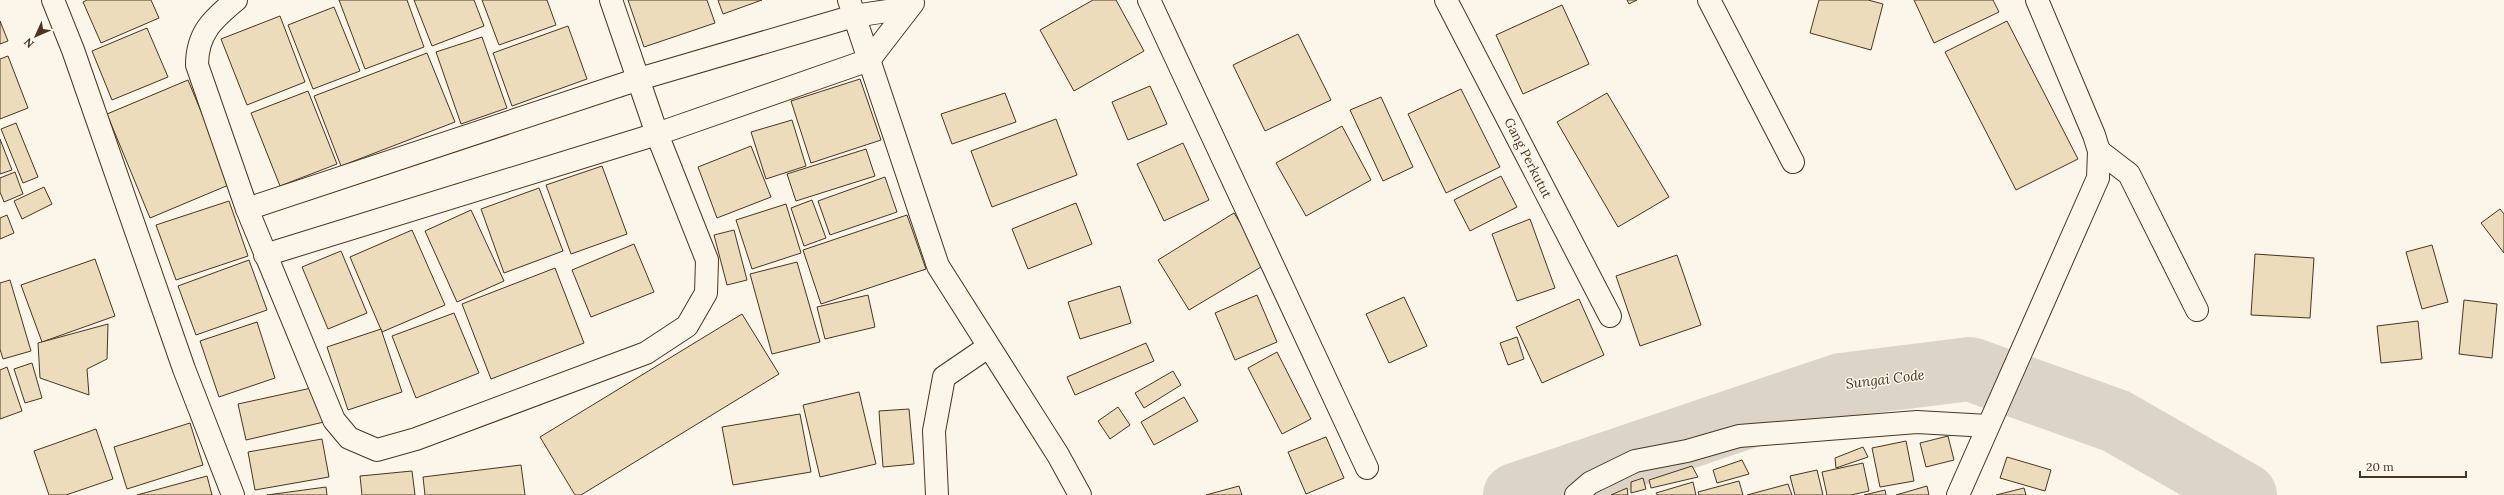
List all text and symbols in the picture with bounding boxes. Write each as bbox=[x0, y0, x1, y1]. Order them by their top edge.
north arrow bbox=[16, 16, 56, 56]
text: N bbox=[21, 35, 37, 51]
street label: Gang Perkutut bbox=[1500, 115, 1556, 201]
water label: Sungai Code bbox=[1845, 365, 1926, 393]
scale bar bbox=[2360, 453, 2466, 479]
text: 20 m bbox=[2366, 459, 2394, 474]

